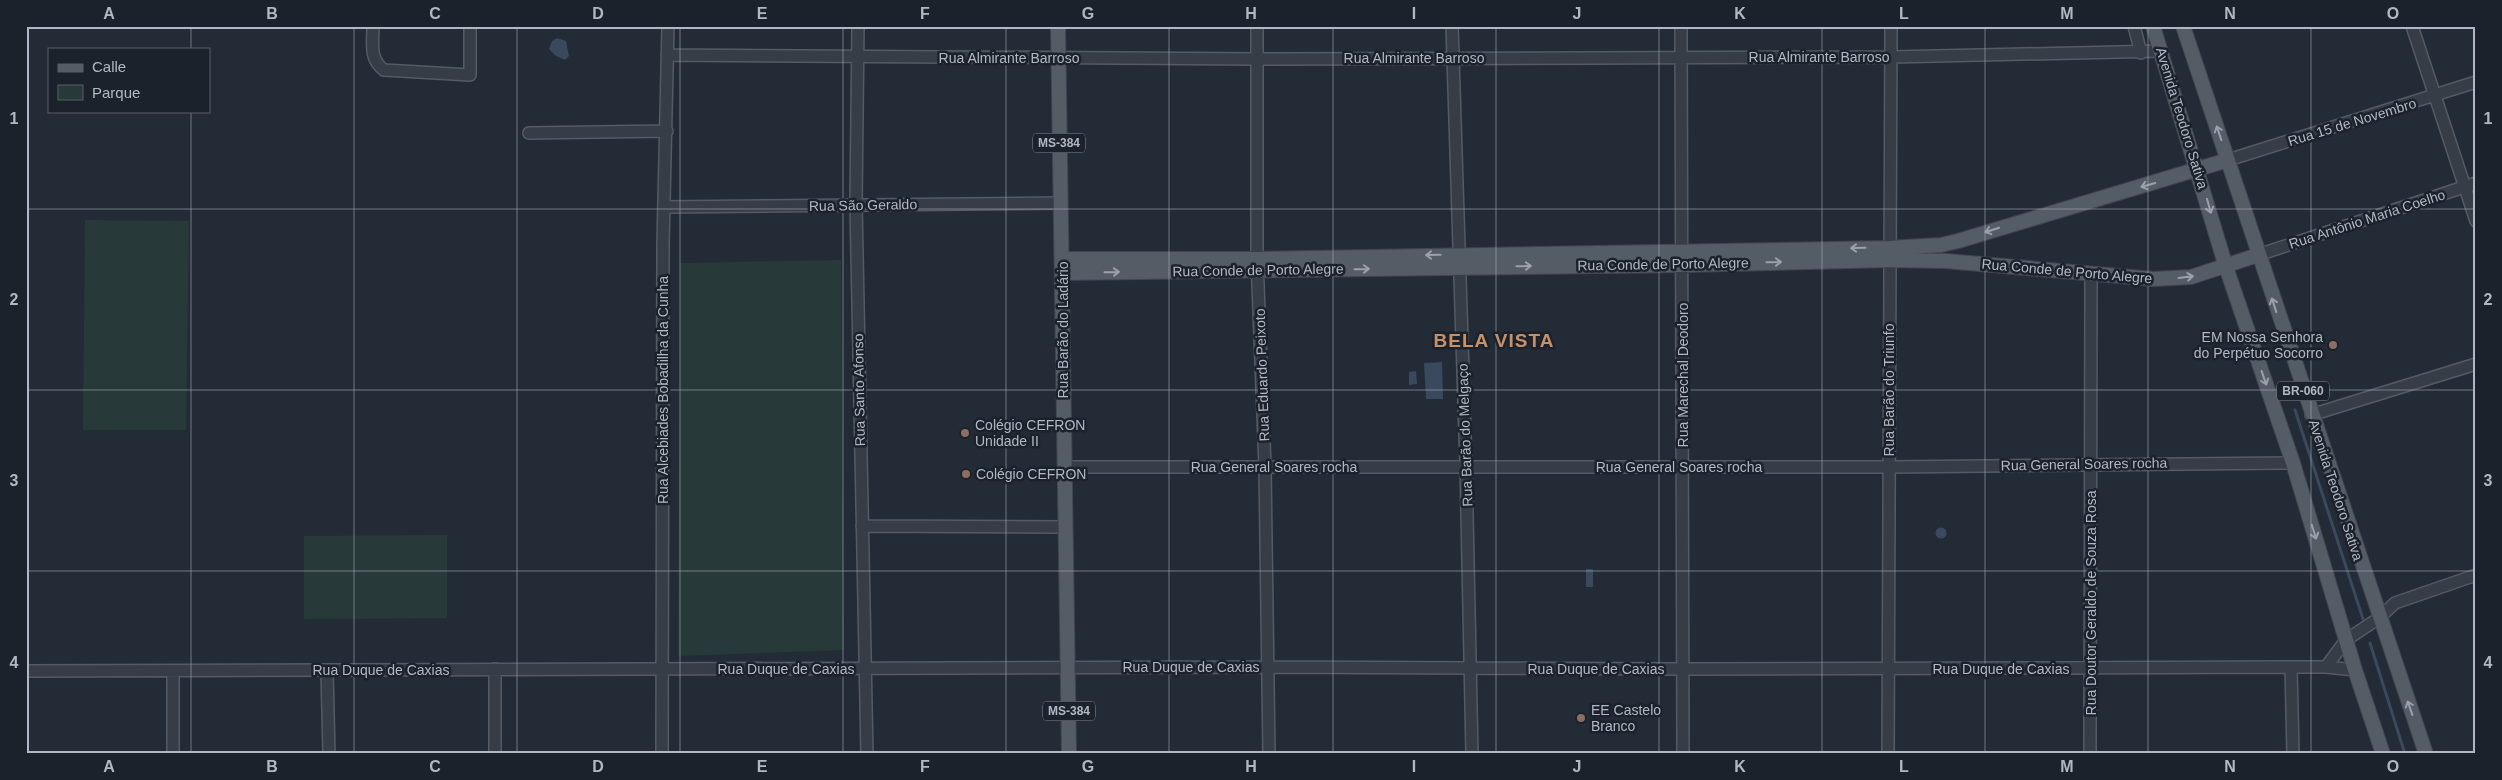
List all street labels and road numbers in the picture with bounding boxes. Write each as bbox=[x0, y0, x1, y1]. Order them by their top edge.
street label: Avenida Teodoro Sativa bbox=[2153, 45, 2211, 191]
street label: Rua Almirante Barroso bbox=[1749, 49, 1890, 65]
street label: Rua Almirante Barroso bbox=[939, 50, 1080, 66]
street label: Rua Almirante Barroso bbox=[1344, 50, 1485, 66]
street label: Rua 15 de Novembro bbox=[2286, 95, 2418, 149]
road number: MS-384 bbox=[1033, 134, 1085, 152]
street label: Rua Antônio Maria Coelho bbox=[2287, 186, 2447, 252]
street label: Rua São Geraldo bbox=[809, 196, 917, 214]
street label: Rua Conde de Porto Alegre bbox=[1577, 255, 1749, 273]
street label: Rua Conde de Porto Alegre bbox=[1981, 256, 2153, 286]
street label: Rua Barão do Ladário bbox=[1055, 261, 1071, 399]
street label: Rua Conde de Porto Alegre bbox=[1172, 261, 1344, 279]
street label: Rua Alcebiades Bobadilha da Cunha bbox=[655, 276, 671, 504]
street label: Rua Marechal Deodoro bbox=[1675, 302, 1691, 447]
street label: Rua Eduardo Peixoto bbox=[1252, 308, 1272, 442]
street label: Rua Barão do Triunfo bbox=[1881, 323, 1897, 457]
street label: Rua Santo Afonso bbox=[850, 333, 868, 447]
street label: Rua Barão do Melgaço bbox=[1454, 363, 1475, 507]
road number: BR-060 bbox=[2277, 382, 2329, 401]
street label: Avenida Teodoro Sativa bbox=[2306, 417, 2366, 563]
street label: Rua General Soares rocha bbox=[2001, 455, 2168, 473]
street label: Rua General Soares rocha bbox=[1191, 459, 1357, 475]
street label: Rua General Soares rocha bbox=[1596, 459, 1762, 475]
street label: Rua Doutor Geraldo de Souza Rosa bbox=[2083, 490, 2099, 715]
street label: Rua Duque de Caxias bbox=[1123, 659, 1259, 675]
street label: Rua Duque de Caxias bbox=[718, 661, 854, 677]
street label: Rua Duque de Caxias bbox=[1528, 661, 1664, 677]
street label: Rua Duque de Caxias bbox=[1933, 661, 2069, 677]
street label: Rua Duque de Caxias bbox=[313, 662, 449, 678]
road number: MS-384 bbox=[1043, 701, 1095, 720]

